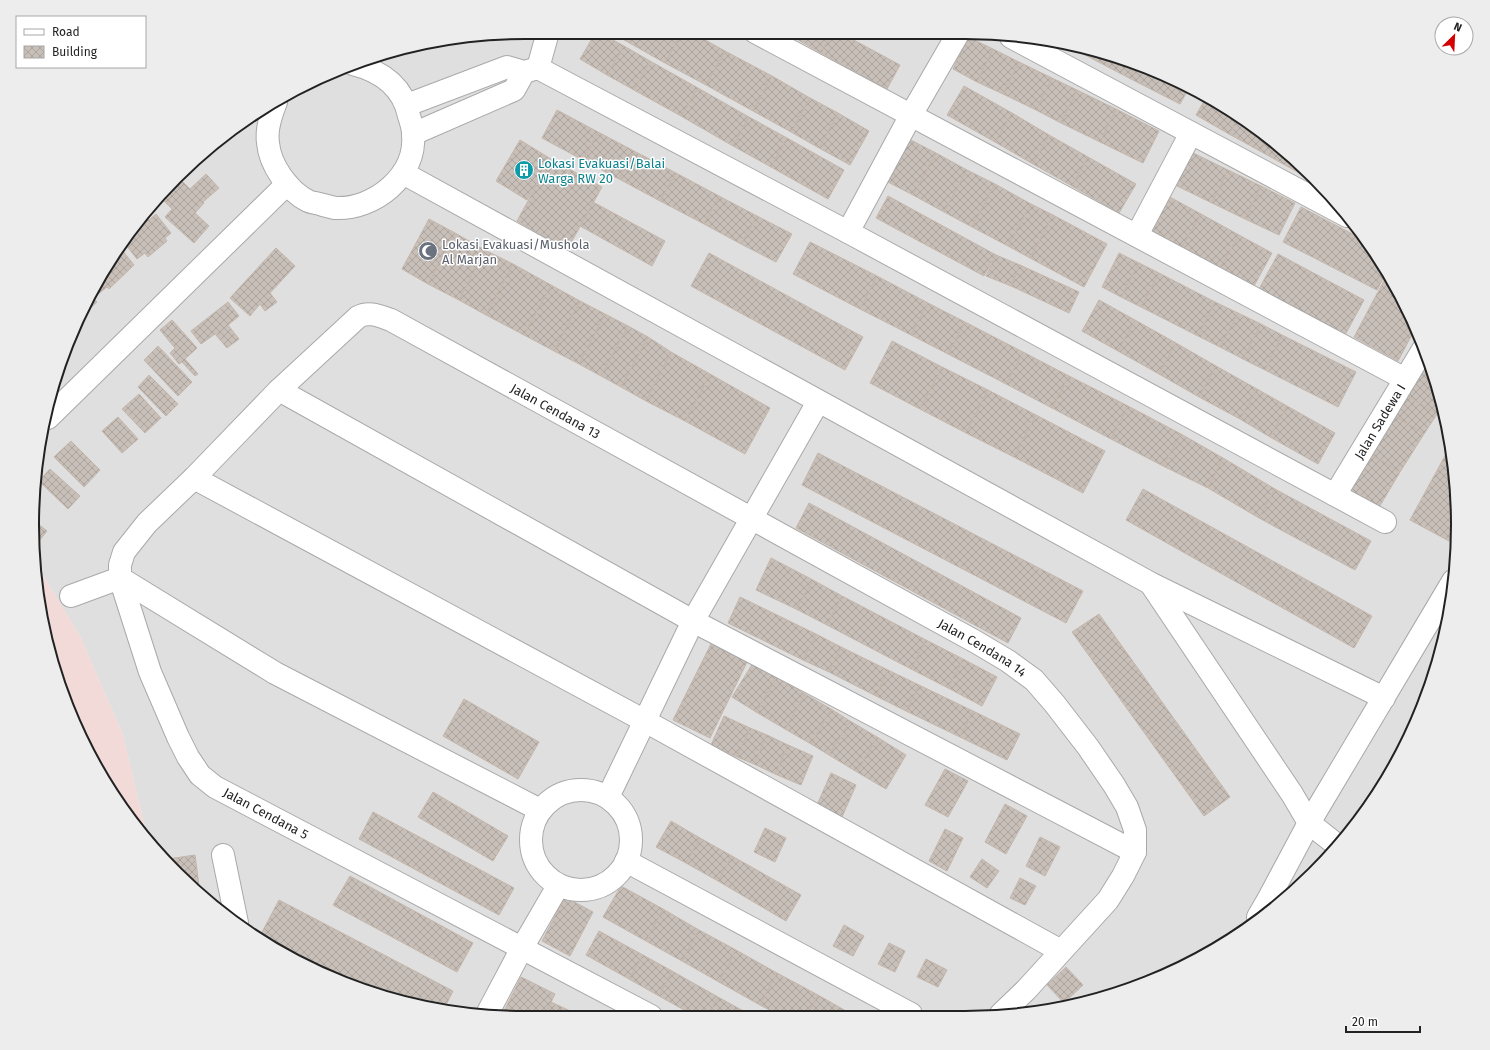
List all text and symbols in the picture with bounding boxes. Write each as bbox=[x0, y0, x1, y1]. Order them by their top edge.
legend bbox=[16, 16, 146, 68]
north arrow bbox=[1434, 16, 1474, 56]
text: N bbox=[1452, 20, 1464, 35]
text: Road bbox=[52, 25, 80, 39]
text: Building bbox=[52, 45, 98, 59]
place label: Lokasi Evakuasi/Balai Warga RW 20 bbox=[538, 156, 665, 186]
building icon: Lokasi Evakuasi/Balai Warga RW 20 bbox=[513, 159, 535, 181]
place label: Lokasi Evakuasi/Mushola Al Marjan bbox=[442, 237, 590, 267]
mosque icon: Lokasi Evakuasi/Mushola Al Marjan bbox=[417, 240, 439, 262]
street label: Jalan Cendana 13 bbox=[508, 380, 603, 442]
street label: Jalan Sadewa I bbox=[1351, 381, 1409, 462]
street label: Jalan Cendana 14 bbox=[935, 616, 1029, 680]
street label: Jalan Cendana 5 bbox=[221, 785, 311, 842]
scale bar bbox=[1346, 1008, 1420, 1034]
text: 20 m bbox=[1352, 1015, 1378, 1029]

